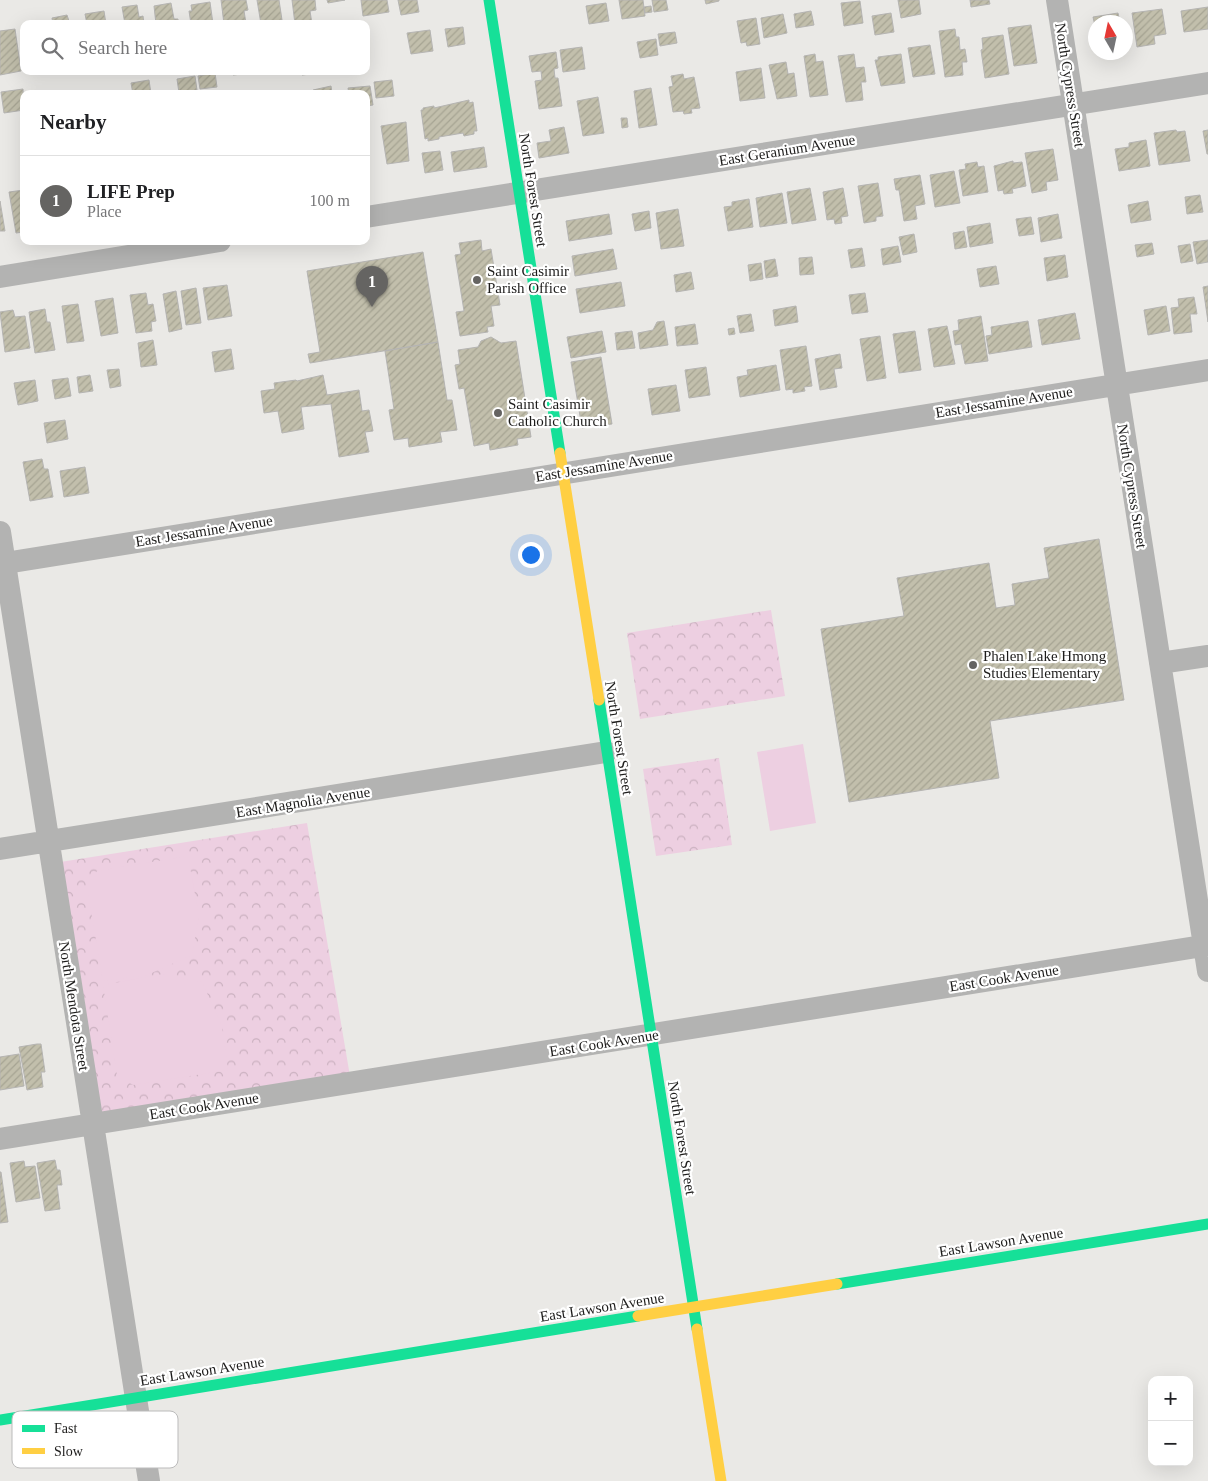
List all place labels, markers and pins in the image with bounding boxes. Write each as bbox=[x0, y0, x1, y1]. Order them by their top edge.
place label: Saint Casimir Parish Office bbox=[487, 263, 569, 296]
pin: 1 bbox=[356, 266, 388, 307]
marker: Saint Casimir Parish Office bbox=[471, 274, 483, 286]
place label: Saint Casimir Catholic Church bbox=[508, 396, 607, 429]
marker: Saint Casimir Catholic Church bbox=[492, 407, 504, 419]
place label: Phalen Lake Hmong Studies Elementary bbox=[983, 648, 1107, 681]
marker: Phalen Lake Hmong Studies Elementary bbox=[967, 659, 979, 671]

